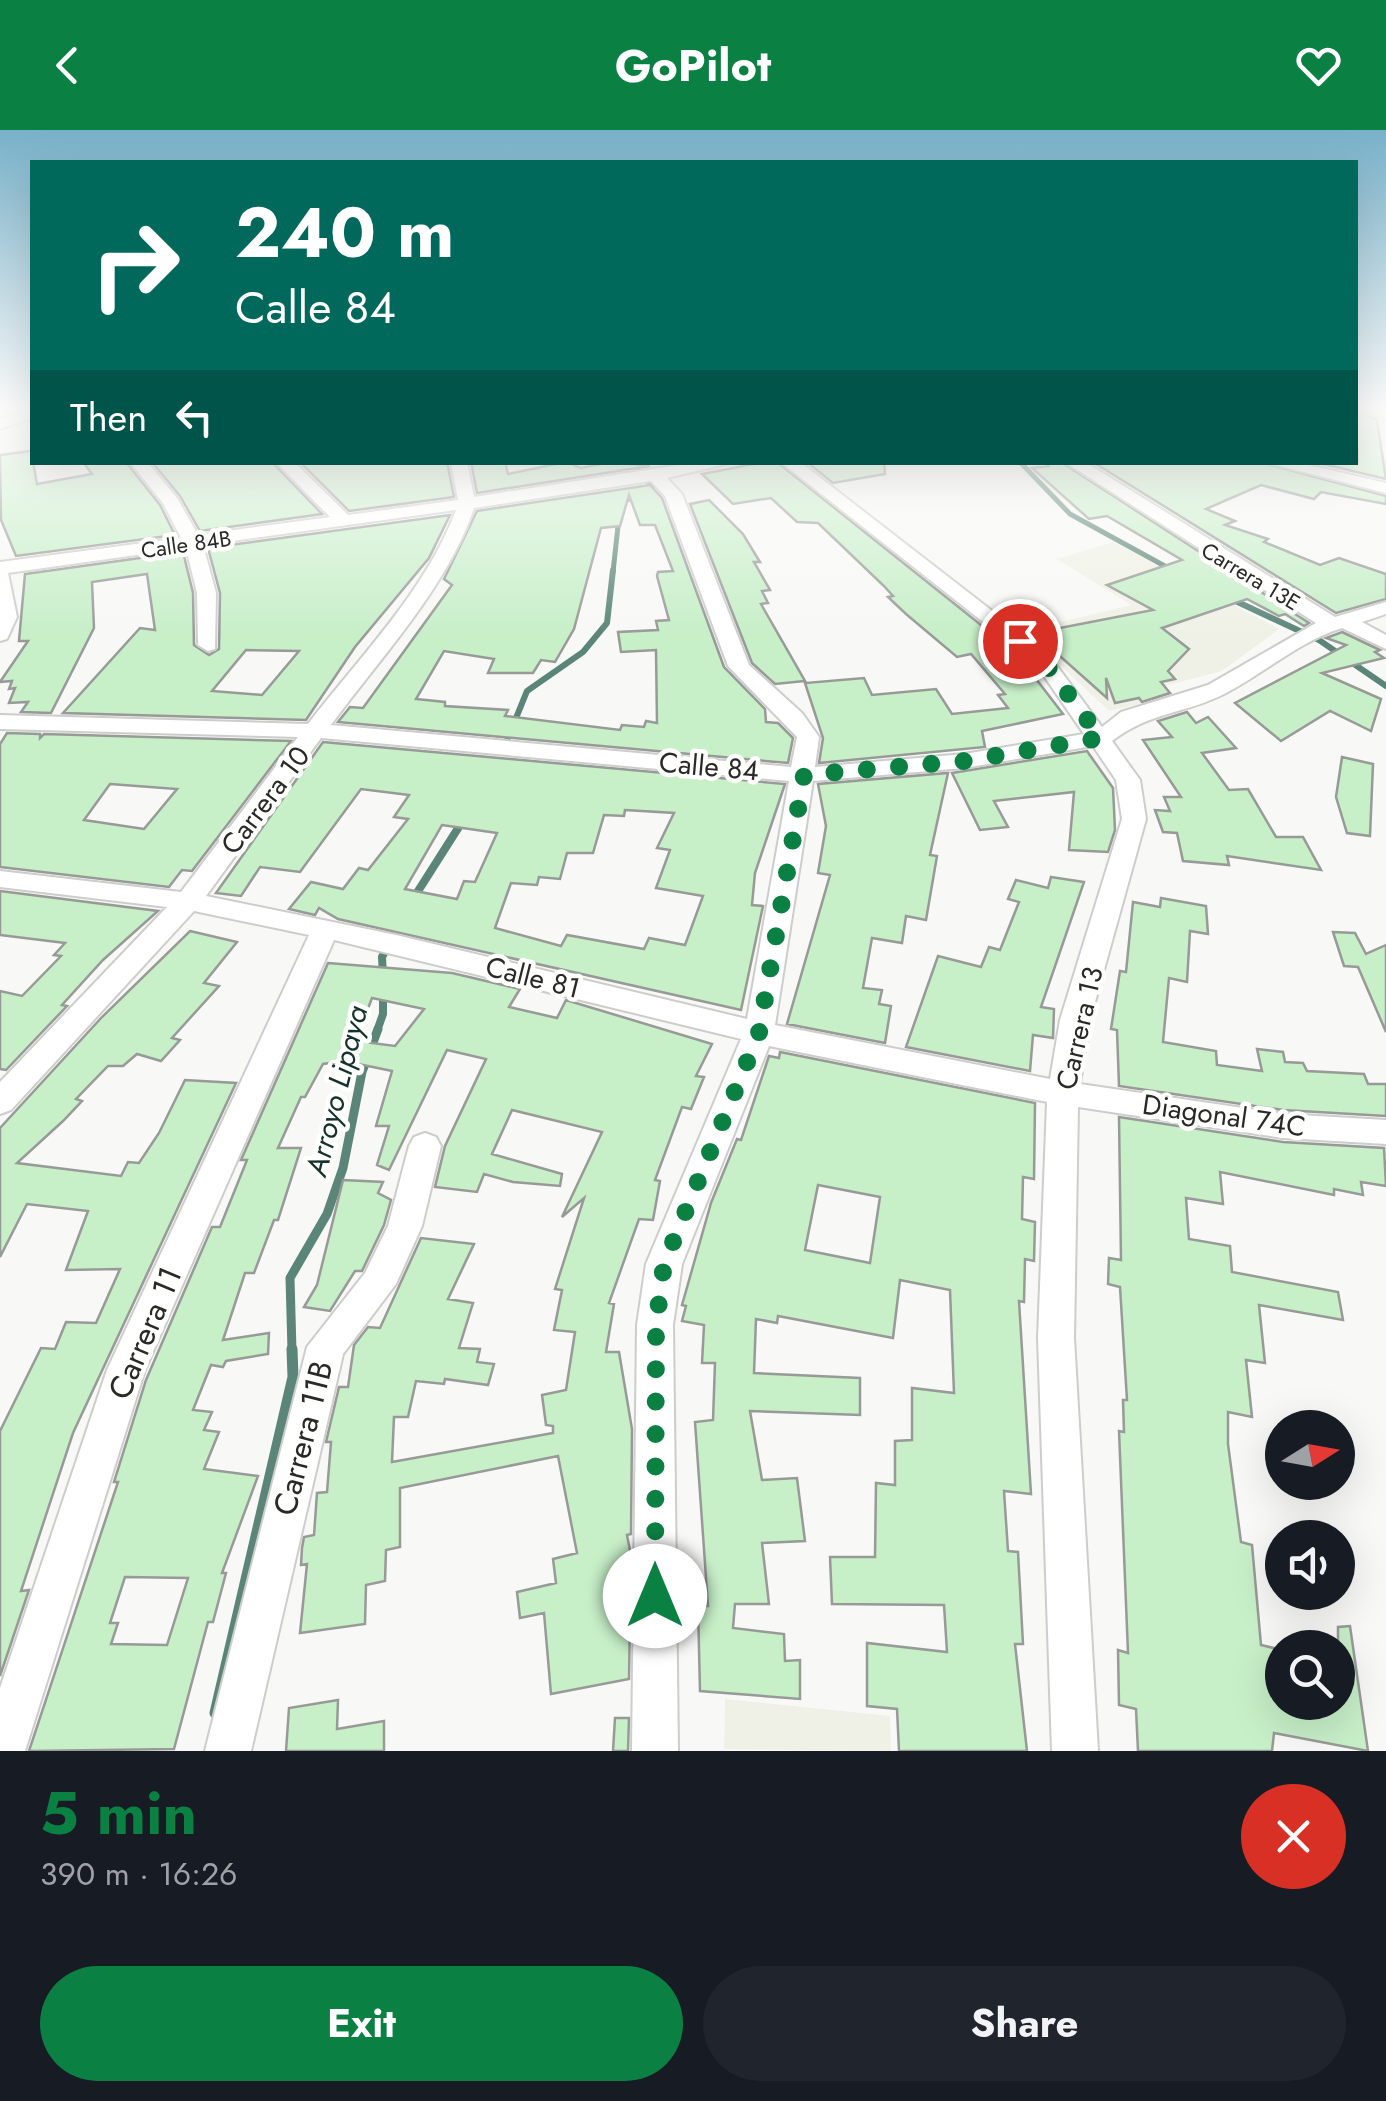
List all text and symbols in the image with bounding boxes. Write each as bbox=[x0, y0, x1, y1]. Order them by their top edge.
text: GoPilot bbox=[615, 33, 771, 98]
icon: back bbox=[40, 38, 95, 93]
icon: heart bbox=[1291, 38, 1346, 93]
text: 240 m bbox=[235, 182, 455, 283]
icon: right bbox=[70, 200, 200, 330]
text: Calle 84 bbox=[235, 275, 396, 340]
text: Then bbox=[70, 390, 147, 445]
icon: left bbox=[167, 390, 222, 445]
street label: Calle 84B bbox=[139, 522, 233, 566]
street label: Carrera 13E bbox=[1195, 534, 1307, 618]
pin bbox=[978, 599, 1063, 684]
icon: arrive bbox=[993, 614, 1048, 669]
street label: Carrera 10 bbox=[211, 737, 320, 863]
street label: Calle 84 bbox=[657, 742, 761, 791]
street label: Calle 81 bbox=[481, 946, 585, 1009]
street label: Carrera 13 bbox=[1045, 962, 1114, 1094]
water label: Arroyo Lipaya bbox=[294, 1001, 379, 1182]
street label: Diagonal 74C bbox=[1140, 1084, 1308, 1147]
street label: Carrera 11 bbox=[96, 1260, 194, 1406]
street label: Carrera 11B bbox=[262, 1356, 344, 1520]
north arrow bbox=[1265, 1410, 1355, 1500]
map controls bbox=[1265, 1410, 1355, 1720]
button: sound bbox=[1265, 1520, 1355, 1610]
position arrow bbox=[603, 1544, 707, 1648]
button: search bbox=[1265, 1630, 1355, 1720]
text: 5 min bbox=[40, 1770, 197, 1857]
button: close bbox=[1241, 1784, 1346, 1889]
text: 390 m · 16:26 bbox=[40, 1851, 238, 1897]
button: Exit bbox=[40, 1966, 683, 2081]
button: Share bbox=[703, 1966, 1346, 2081]

